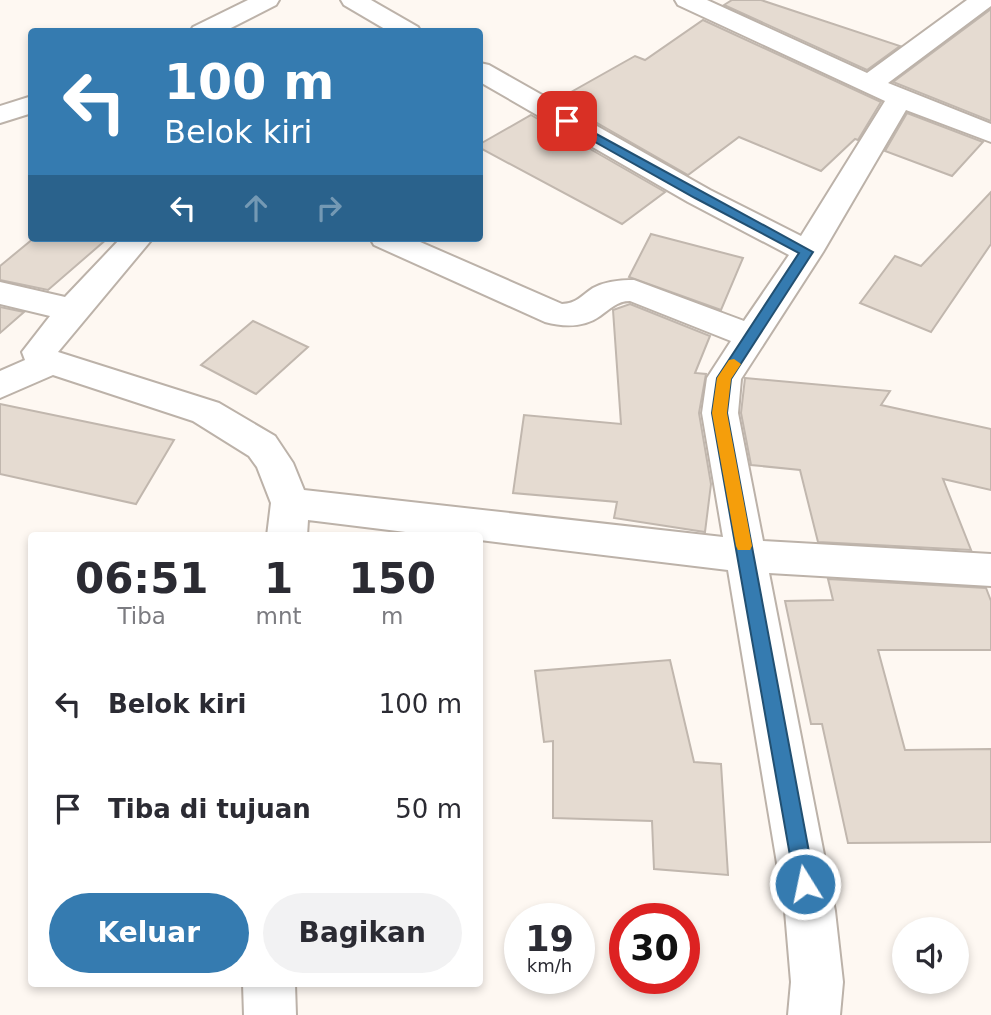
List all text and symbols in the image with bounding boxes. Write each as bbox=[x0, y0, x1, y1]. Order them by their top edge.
text: 100 m bbox=[164, 54, 334, 111]
icon: left bbox=[49, 56, 140, 147]
pin bbox=[537, 91, 597, 151]
icon: arrive bbox=[548, 102, 586, 140]
text: Belok kiri bbox=[164, 113, 312, 151]
icon: left bbox=[164, 189, 202, 227]
icon: ahead bbox=[237, 189, 275, 227]
icon: right bbox=[310, 189, 348, 227]
text: 06:51 bbox=[75, 554, 209, 603]
text: 1 bbox=[264, 554, 293, 603]
text: 150 bbox=[348, 554, 436, 603]
text: Tiba bbox=[118, 603, 166, 629]
text: mnt bbox=[256, 603, 302, 629]
text: m bbox=[381, 603, 403, 629]
icon: left bbox=[49, 685, 87, 723]
text: Belok kiri bbox=[108, 689, 247, 719]
text: 100 m bbox=[379, 689, 462, 719]
icon: arrive bbox=[49, 790, 87, 828]
text: Tiba di tujuan bbox=[108, 794, 311, 824]
text: 50 m bbox=[395, 794, 462, 824]
position arrow bbox=[768, 847, 842, 921]
button: Keluar bbox=[49, 893, 249, 973]
button: Bagikan bbox=[263, 893, 462, 973]
speed limit sign: 30 bbox=[609, 903, 700, 994]
map controls bbox=[892, 917, 969, 994]
button: sound bbox=[892, 917, 969, 994]
text: 19 bbox=[525, 919, 574, 959]
text: km/h bbox=[527, 955, 572, 976]

